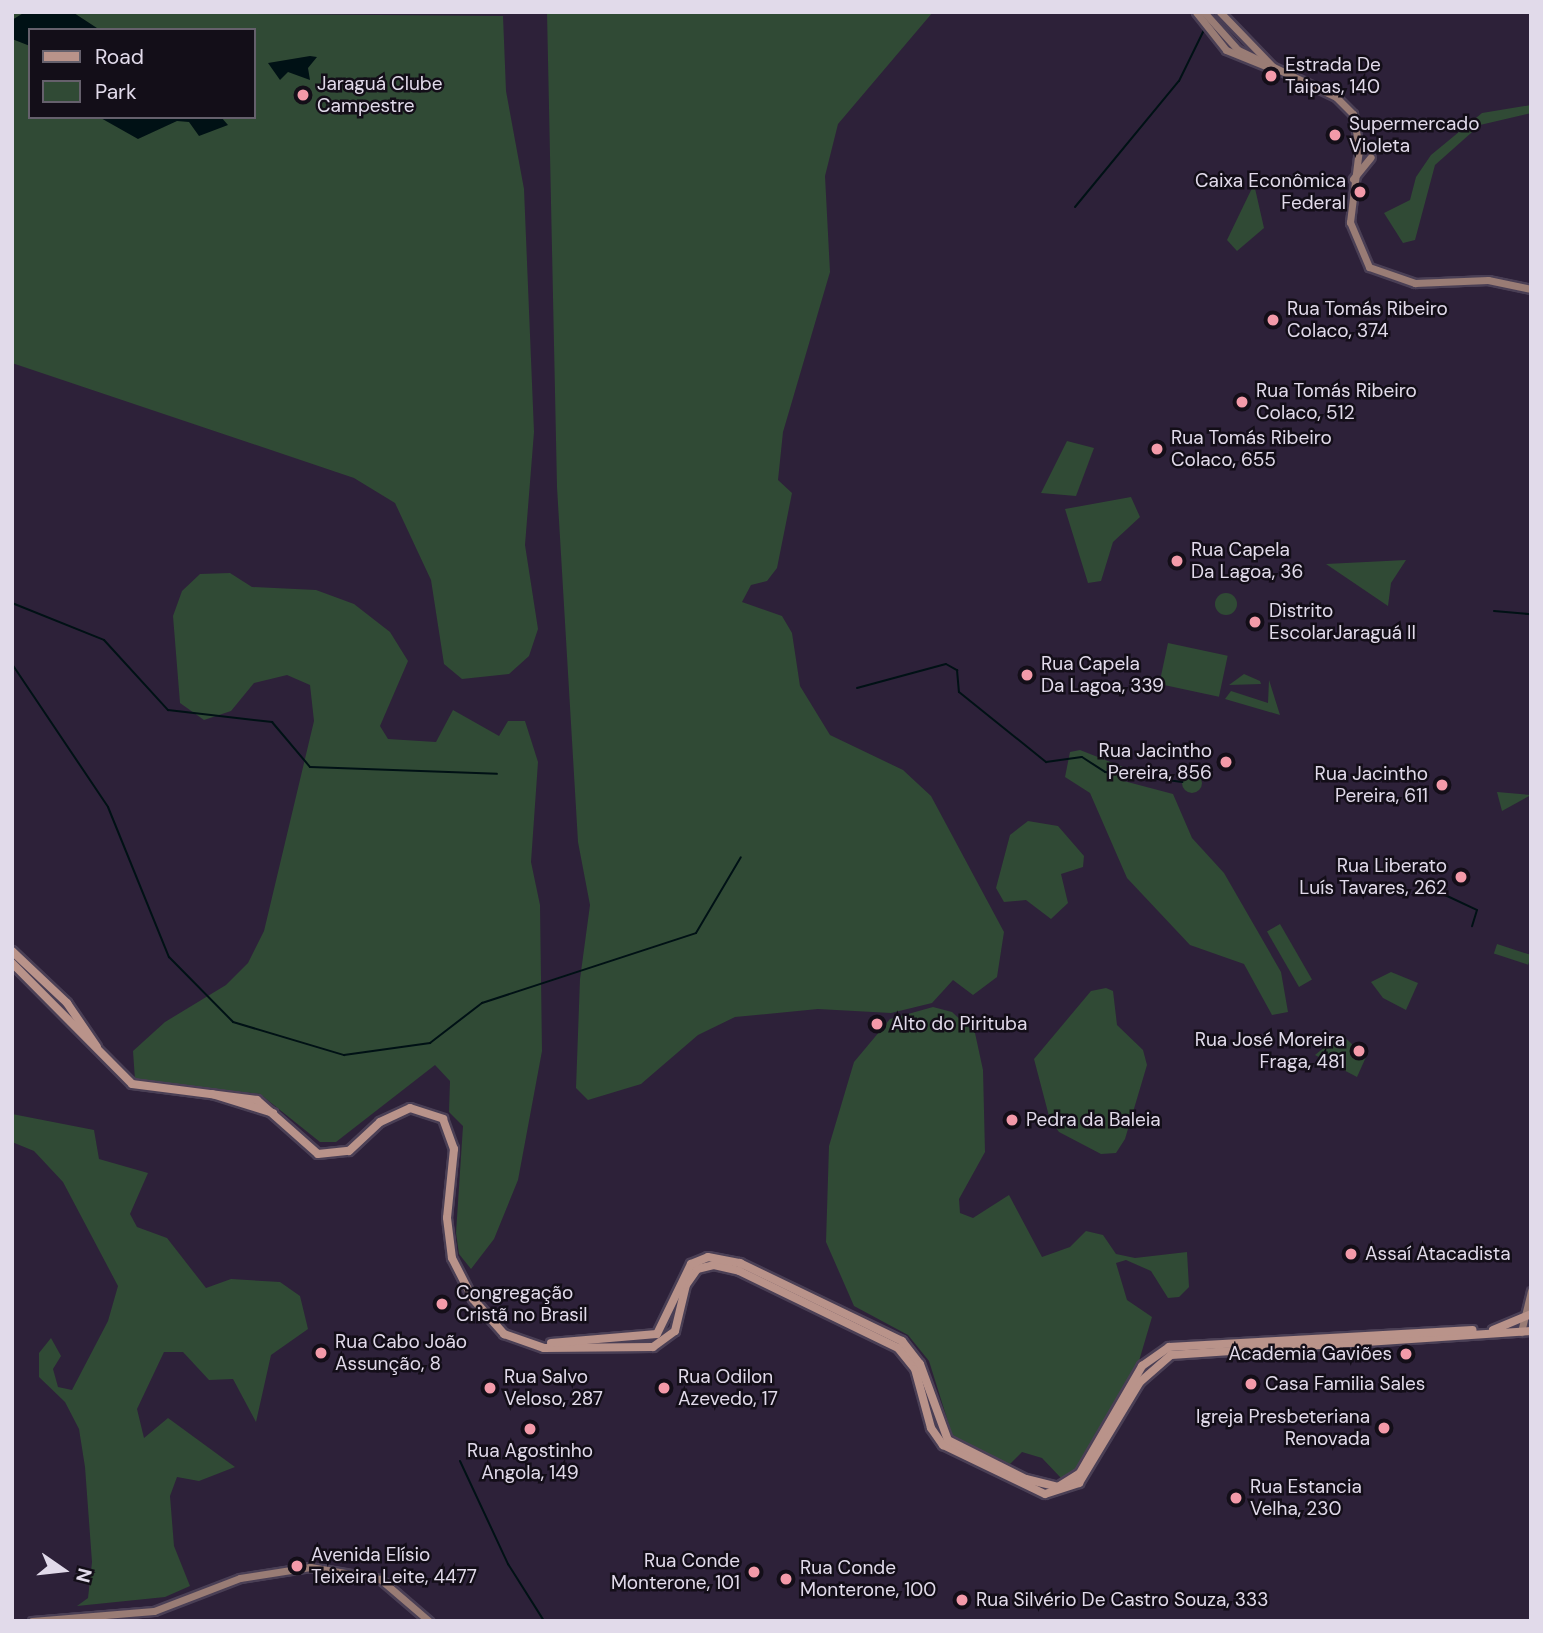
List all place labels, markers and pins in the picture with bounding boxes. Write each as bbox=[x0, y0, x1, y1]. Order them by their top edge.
place label: Estrada De Taipas, 140 bbox=[1285, 54, 1381, 98]
marker: Estrada De Taipas, 140 bbox=[1263, 68, 1279, 84]
place label: Jaraguá Clube Campestre bbox=[317, 73, 443, 117]
marker: Jaraguá Clube Campestre bbox=[295, 87, 311, 103]
place label: Supermercado Violeta bbox=[1349, 113, 1479, 157]
marker: Supermercado Violeta bbox=[1327, 127, 1343, 143]
place label: Caixa Econômica Federal bbox=[1195, 170, 1346, 214]
marker: Caixa Econômica Federal bbox=[1352, 184, 1368, 200]
place label: Rua Tomás Ribeiro Colaco, 374 bbox=[1287, 298, 1448, 342]
marker: Rua Tomás Ribeiro Colaco, 374 bbox=[1265, 312, 1281, 328]
place label: Rua Tomás Ribeiro Colaco, 512 bbox=[1256, 380, 1417, 424]
marker: Rua Tomás Ribeiro Colaco, 512 bbox=[1234, 394, 1250, 410]
place label: Rua Tomás Ribeiro Colaco, 655 bbox=[1171, 427, 1332, 471]
marker: Rua Tomás Ribeiro Colaco, 655 bbox=[1149, 441, 1165, 457]
place label: Rua Capela Da Lagoa, 36 bbox=[1191, 539, 1303, 583]
marker: Rua Capela Da Lagoa, 36 bbox=[1169, 553, 1185, 569]
place label: Distrito EscolarJaraguá II bbox=[1269, 600, 1416, 644]
marker: Distrito EscolarJaraguá II bbox=[1247, 614, 1263, 630]
place label: Rua Capela Da Lagoa, 339 bbox=[1041, 653, 1164, 697]
marker: Rua Capela Da Lagoa, 339 bbox=[1019, 667, 1035, 683]
place label: Rua Jacintho Pereira, 856 bbox=[1099, 740, 1212, 784]
marker: Rua Jacintho Pereira, 856 bbox=[1218, 754, 1234, 770]
place label: Rua Jacintho Pereira, 611 bbox=[1315, 763, 1428, 807]
marker: Rua Jacintho Pereira, 611 bbox=[1434, 777, 1450, 793]
place label: Rua Liberato Luís Tavares, 262 bbox=[1299, 855, 1447, 899]
marker: Rua Liberato Luís Tavares, 262 bbox=[1453, 869, 1469, 885]
place label: Alto do Pirituba bbox=[891, 1013, 1027, 1035]
marker: Alto do Pirituba bbox=[869, 1016, 885, 1032]
place label: Rua José Moreira Fraga, 481 bbox=[1195, 1029, 1345, 1073]
marker: Rua José Moreira Fraga, 481 bbox=[1351, 1043, 1367, 1059]
place label: Pedra da Baleia bbox=[1026, 1109, 1161, 1131]
marker: Pedra da Baleia bbox=[1004, 1112, 1020, 1128]
place label: Assaí Atacadista bbox=[1365, 1243, 1511, 1265]
marker: Assaí Atacadista bbox=[1343, 1246, 1359, 1262]
place label: Congregação Cristã no Brasil bbox=[456, 1282, 588, 1326]
marker: Congregação Cristã no Brasil bbox=[434, 1296, 450, 1312]
place label: Rua Cabo João Assunção, 8 bbox=[335, 1331, 467, 1375]
place label: Academia Gaviões bbox=[1229, 1343, 1392, 1365]
marker: Rua Cabo João Assunção, 8 bbox=[313, 1345, 329, 1361]
marker: Academia Gaviões bbox=[1398, 1346, 1414, 1362]
place label: Rua Salvo Veloso, 287 bbox=[504, 1366, 603, 1410]
place label: Rua Odilon Azevedo, 17 bbox=[678, 1366, 778, 1410]
place label: Casa Familia Sales bbox=[1265, 1373, 1425, 1395]
marker: Casa Familia Sales bbox=[1243, 1376, 1259, 1392]
marker: Rua Salvo Veloso, 287 bbox=[482, 1380, 498, 1396]
marker: Rua Odilon Azevedo, 17 bbox=[656, 1380, 672, 1396]
place label: Igreja Presbeteriana Renovada bbox=[1196, 1406, 1370, 1450]
marker: Igreja Presbeteriana Renovada bbox=[1376, 1420, 1392, 1436]
marker: Rua Agostinho Angola, 149 bbox=[522, 1421, 538, 1437]
place label: Rua Agostinho Angola, 149 bbox=[467, 1440, 593, 1484]
place label: Rua Estancia Velha, 230 bbox=[1250, 1476, 1362, 1520]
marker: Rua Estancia Velha, 230 bbox=[1228, 1490, 1244, 1506]
place label: Avenida Elísio Teixeira Leite, 4477 bbox=[311, 1544, 477, 1588]
place label: Rua Conde Monterone, 101 bbox=[611, 1550, 740, 1594]
place label: Rua Conde Monterone, 100 bbox=[800, 1557, 936, 1601]
marker: Avenida Elísio Teixeira Leite, 4477 bbox=[289, 1558, 305, 1574]
marker: Rua Conde Monterone, 101 bbox=[746, 1564, 762, 1580]
marker: Rua Conde Monterone, 100 bbox=[778, 1571, 794, 1587]
place label: Rua Silvério De Castro Souza, 333 bbox=[976, 1589, 1268, 1611]
marker: Rua Silvério De Castro Souza, 333 bbox=[954, 1592, 970, 1608]

